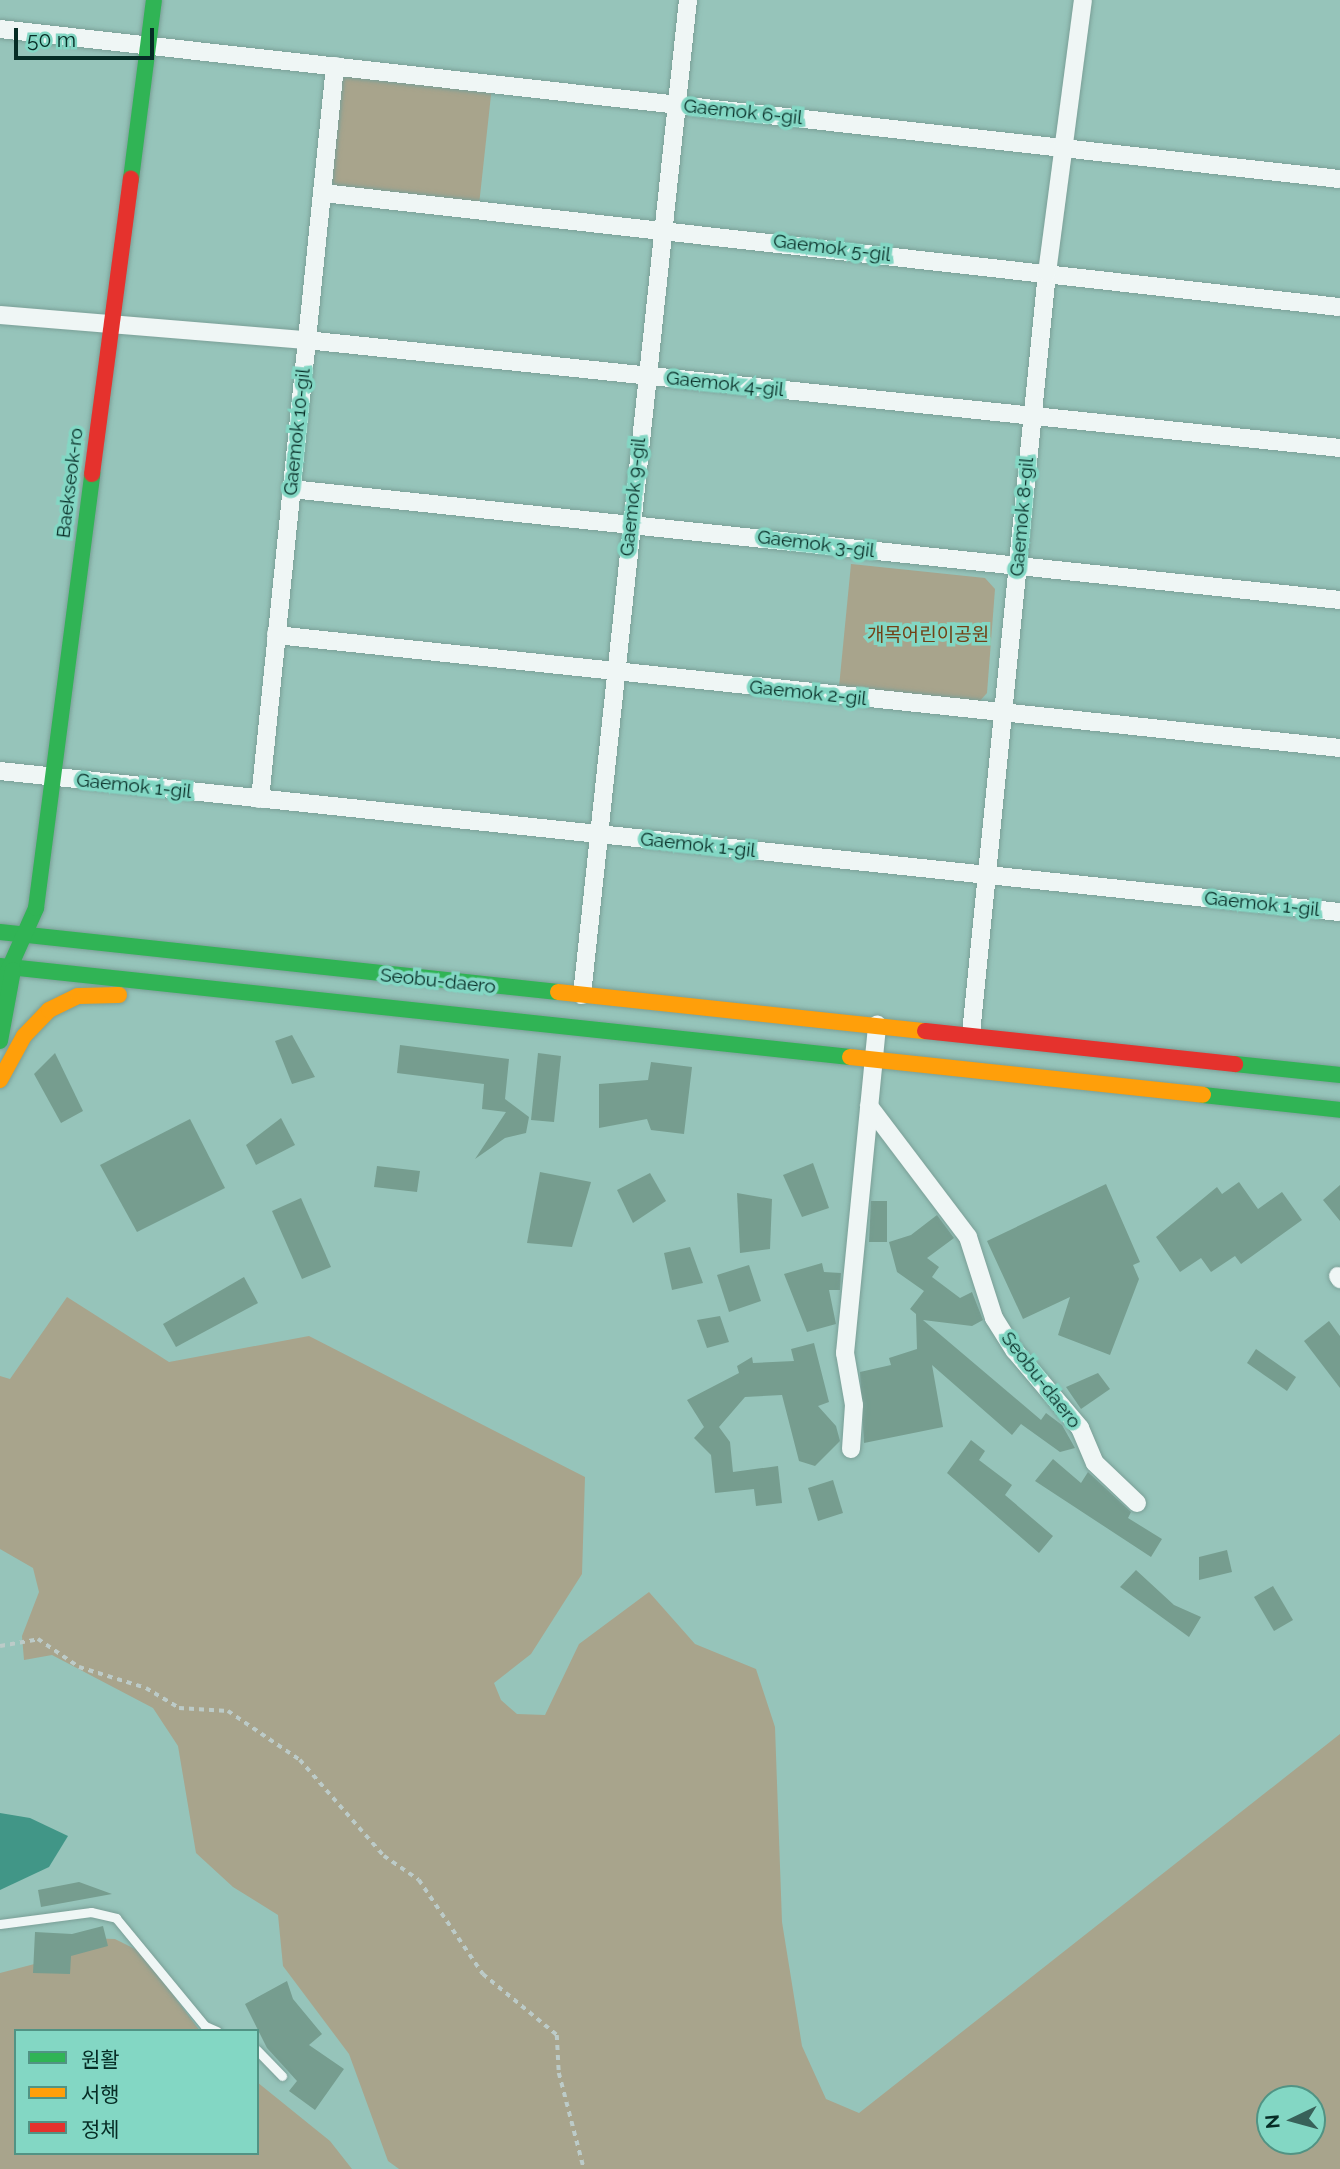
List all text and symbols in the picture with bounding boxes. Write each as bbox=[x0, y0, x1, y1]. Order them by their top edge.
scale bar bbox=[18, 14, 158, 58]
text: 50 m bbox=[27, 27, 76, 52]
street label: Gaemok 6-gil bbox=[682, 94, 804, 130]
street label: Gaemok 5-gil bbox=[772, 229, 892, 267]
street label: Gaemok 4-gil bbox=[665, 366, 785, 402]
street label: Gaemok 10-gil bbox=[279, 367, 315, 497]
street label: Baekseok-ro bbox=[52, 427, 88, 539]
street label: Gaemok 9-gil bbox=[615, 437, 651, 557]
street label: Gaemok 8-gil bbox=[1005, 457, 1039, 577]
street label: Gaemok 3-gil bbox=[756, 525, 876, 563]
park label: 개목어린이공원 bbox=[867, 624, 989, 646]
street label: Gaemok 2-gil bbox=[748, 676, 868, 710]
street label: Gaemok 1-gil bbox=[75, 769, 193, 803]
street label: Gaemok 1-gil bbox=[639, 828, 757, 862]
street label: Gaemok 1-gil bbox=[1203, 887, 1321, 921]
street label: Seobu-daero bbox=[379, 964, 497, 998]
street label: Seobu-daero bbox=[996, 1327, 1086, 1433]
legend bbox=[14, 2029, 259, 2155]
text: 원활 bbox=[81, 2047, 120, 2072]
text: 서행 bbox=[81, 2082, 120, 2107]
north arrow bbox=[1256, 2085, 1326, 2155]
text: N bbox=[1260, 2113, 1284, 2130]
text: 정체 bbox=[81, 2117, 120, 2142]

